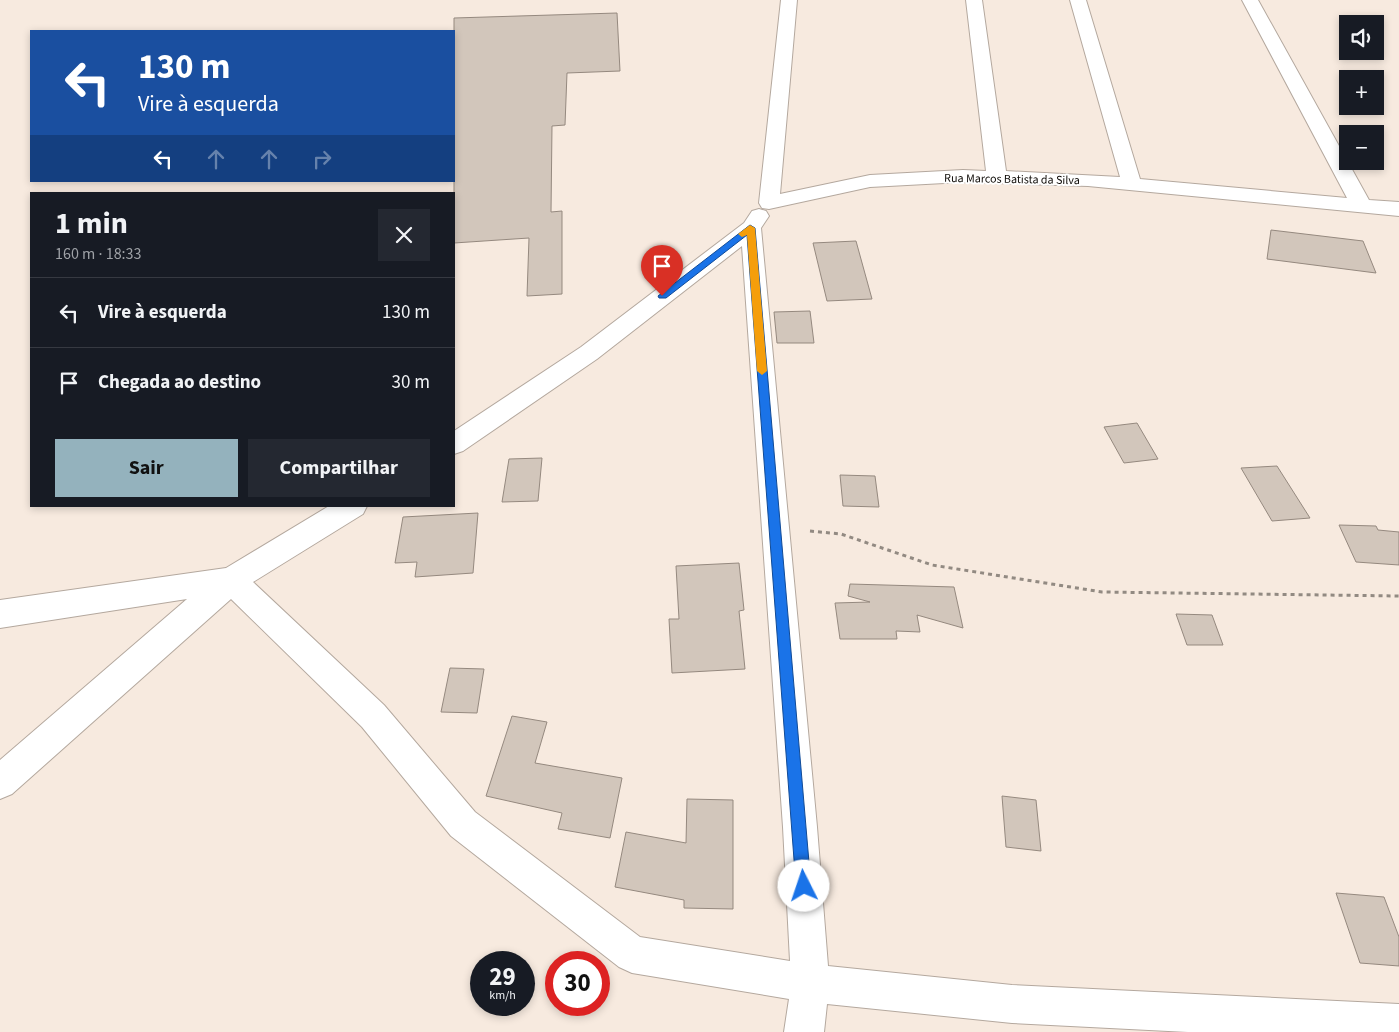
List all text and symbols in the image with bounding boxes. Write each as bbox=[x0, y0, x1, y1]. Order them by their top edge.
map controls bbox=[1339, 15, 1384, 170]
button: sound bbox=[1339, 15, 1384, 60]
text: 130 m bbox=[138, 42, 230, 92]
icon: left bbox=[55, 50, 120, 115]
button: + bbox=[1339, 70, 1384, 115]
text: Vire à esquerda bbox=[138, 88, 279, 120]
button: − bbox=[1339, 125, 1384, 170]
icon: left bbox=[149, 145, 177, 173]
icon: ahead bbox=[202, 145, 230, 173]
icon: ahead bbox=[255, 145, 283, 173]
icon: right bbox=[308, 145, 336, 173]
street label: Rua Marcos Batista da Silva bbox=[944, 170, 1080, 189]
text: 1 min bbox=[55, 202, 128, 245]
button: close bbox=[378, 209, 430, 261]
text: 160 m · 18:33 bbox=[55, 243, 142, 265]
pin bbox=[641, 245, 683, 296]
icon: arrive bbox=[648, 252, 676, 280]
icon: left bbox=[55, 299, 83, 327]
text: Vire à esquerda bbox=[98, 299, 227, 326]
text: 130 m bbox=[382, 299, 430, 326]
icon: arrive bbox=[55, 369, 83, 397]
text: Chegada ao destino bbox=[98, 369, 261, 396]
text: 30 m bbox=[392, 369, 430, 396]
button: Sair bbox=[55, 439, 238, 497]
button: Compartilhar bbox=[248, 439, 430, 497]
position arrow bbox=[777, 859, 829, 911]
speed limit sign: 30 bbox=[545, 951, 610, 1016]
text: 29 bbox=[489, 959, 516, 995]
text: km/h bbox=[489, 987, 516, 1004]

